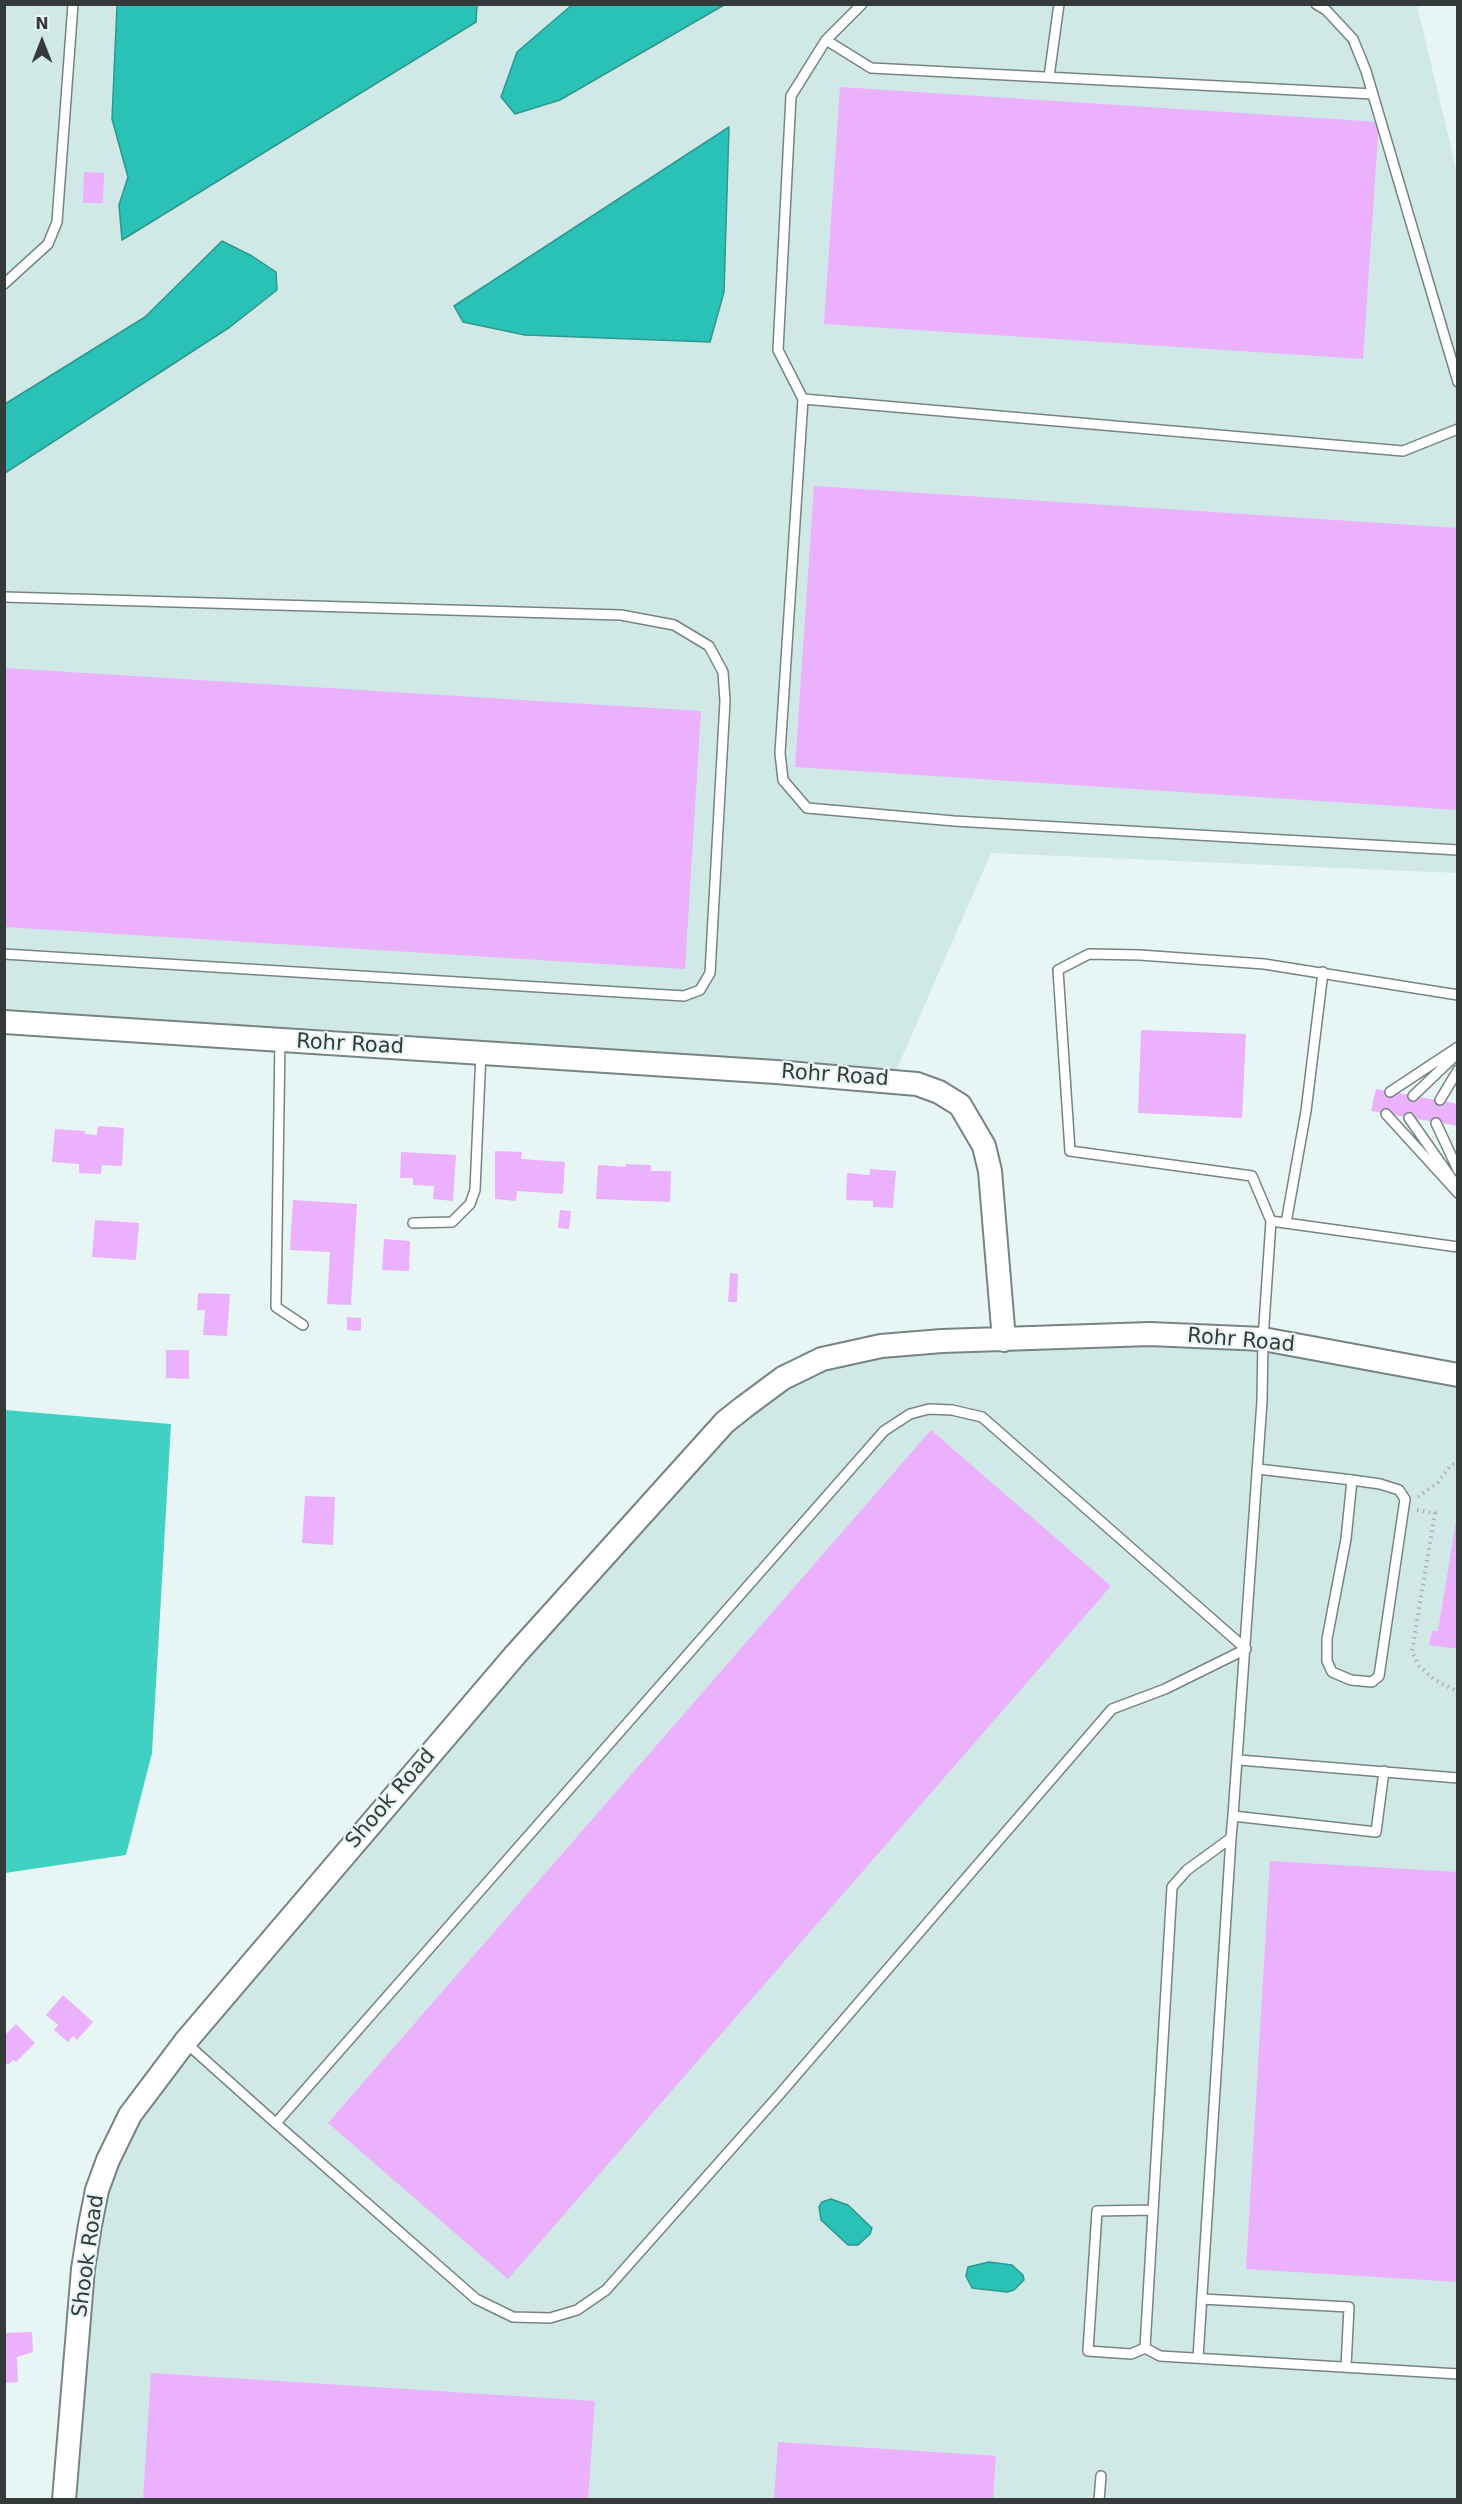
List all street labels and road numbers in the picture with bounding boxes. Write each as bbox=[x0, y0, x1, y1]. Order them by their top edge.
street label: Rohr Road bbox=[296, 1030, 404, 1060]
street label: Rohr Road bbox=[780, 1060, 890, 1092]
street label: Rohr Road bbox=[1186, 1324, 1296, 1358]
street label: Shook Road bbox=[341, 1744, 441, 1854]
street label: Shook Road bbox=[68, 2193, 110, 2319]

